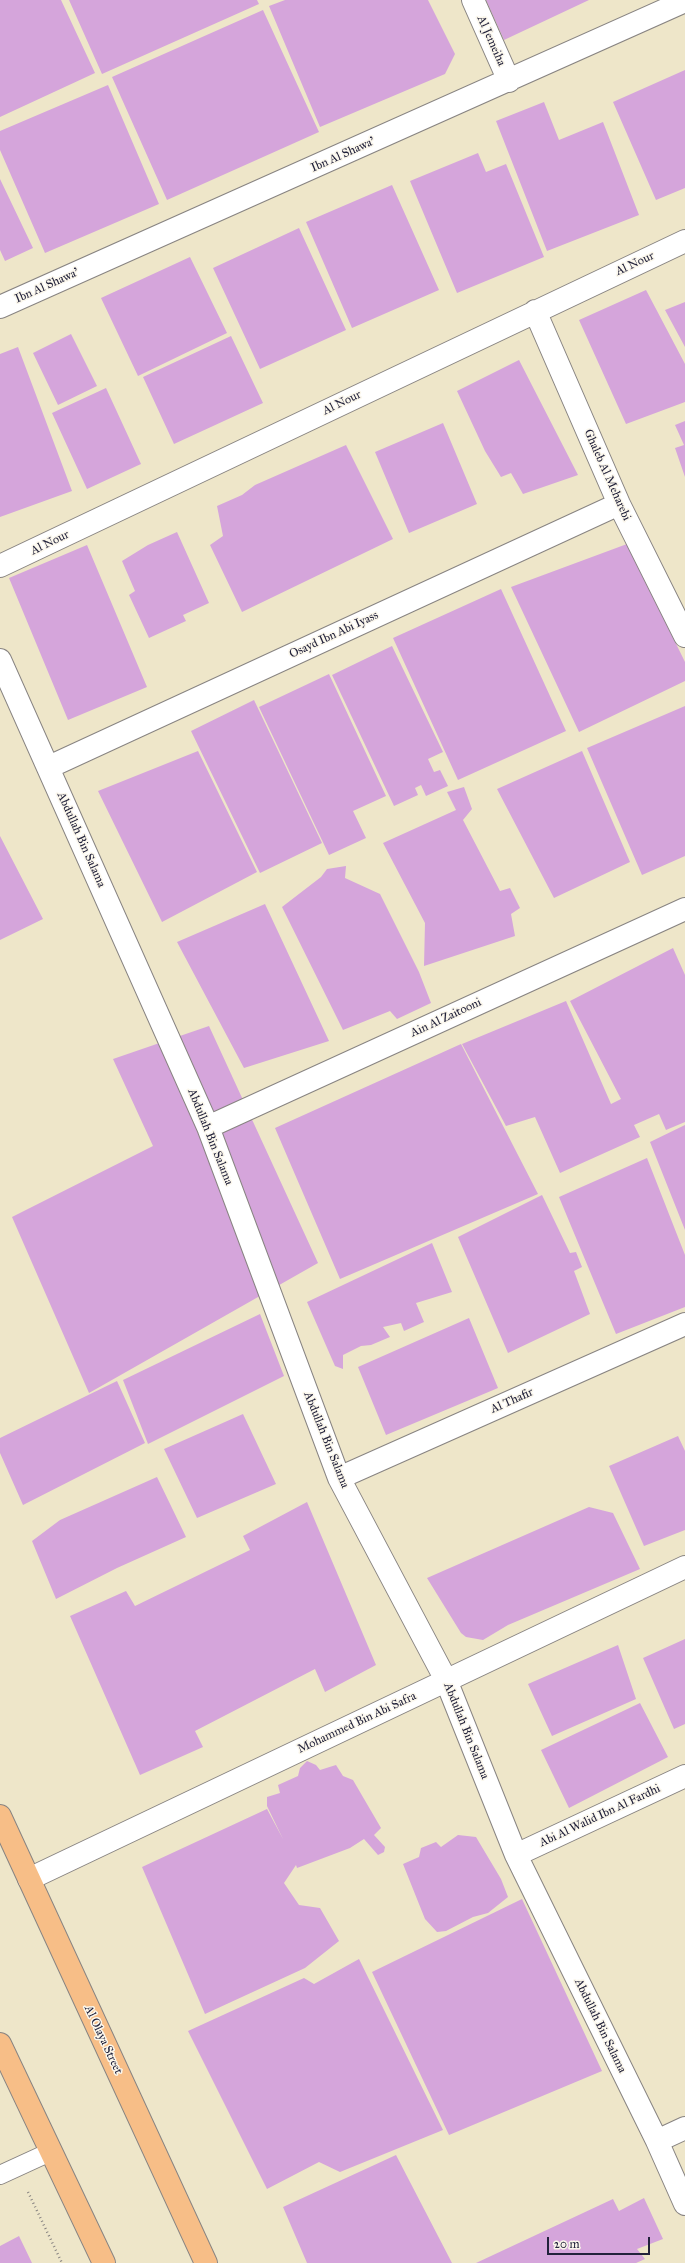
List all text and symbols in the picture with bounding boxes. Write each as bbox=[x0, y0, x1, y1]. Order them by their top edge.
street label: Al Jemeiha bbox=[474, 14, 508, 68]
street label: Ibn Al Shawa' bbox=[309, 135, 377, 175]
street label: Al Nour bbox=[613, 249, 657, 279]
street label: Ibn Al Shawa' bbox=[13, 266, 81, 306]
street label: Al Nour bbox=[320, 388, 364, 418]
street label: Ghaleb Al Meharebi bbox=[580, 427, 634, 523]
street label: Al Nour bbox=[28, 528, 72, 558]
street label: Osayd Ibn Abi Iyass bbox=[287, 608, 381, 662]
street label: Abdullah Bin Salama bbox=[54, 790, 108, 890]
street label: Ain Al Zaitooni bbox=[408, 995, 484, 1041]
street label: Abdullah Bin Salama bbox=[184, 1087, 236, 1187]
street label: Al Thafir bbox=[488, 1385, 536, 1417]
street label: Abdullah Bin Salama bbox=[300, 1390, 352, 1490]
street label: Abdullah Bin Salama bbox=[440, 1681, 492, 1781]
street label: Mohammed Bin Abi Safra bbox=[295, 1689, 419, 1757]
street label: Abi Al Walid Ibn Al Fardhi bbox=[537, 1782, 663, 1850]
street label: Abdullah Bin Salama bbox=[571, 1977, 629, 2075]
street label: Al Olaya Street bbox=[81, 2003, 125, 2077]
scale bar bbox=[549, 2229, 652, 2255]
text: 20 m bbox=[554, 2237, 580, 2251]

